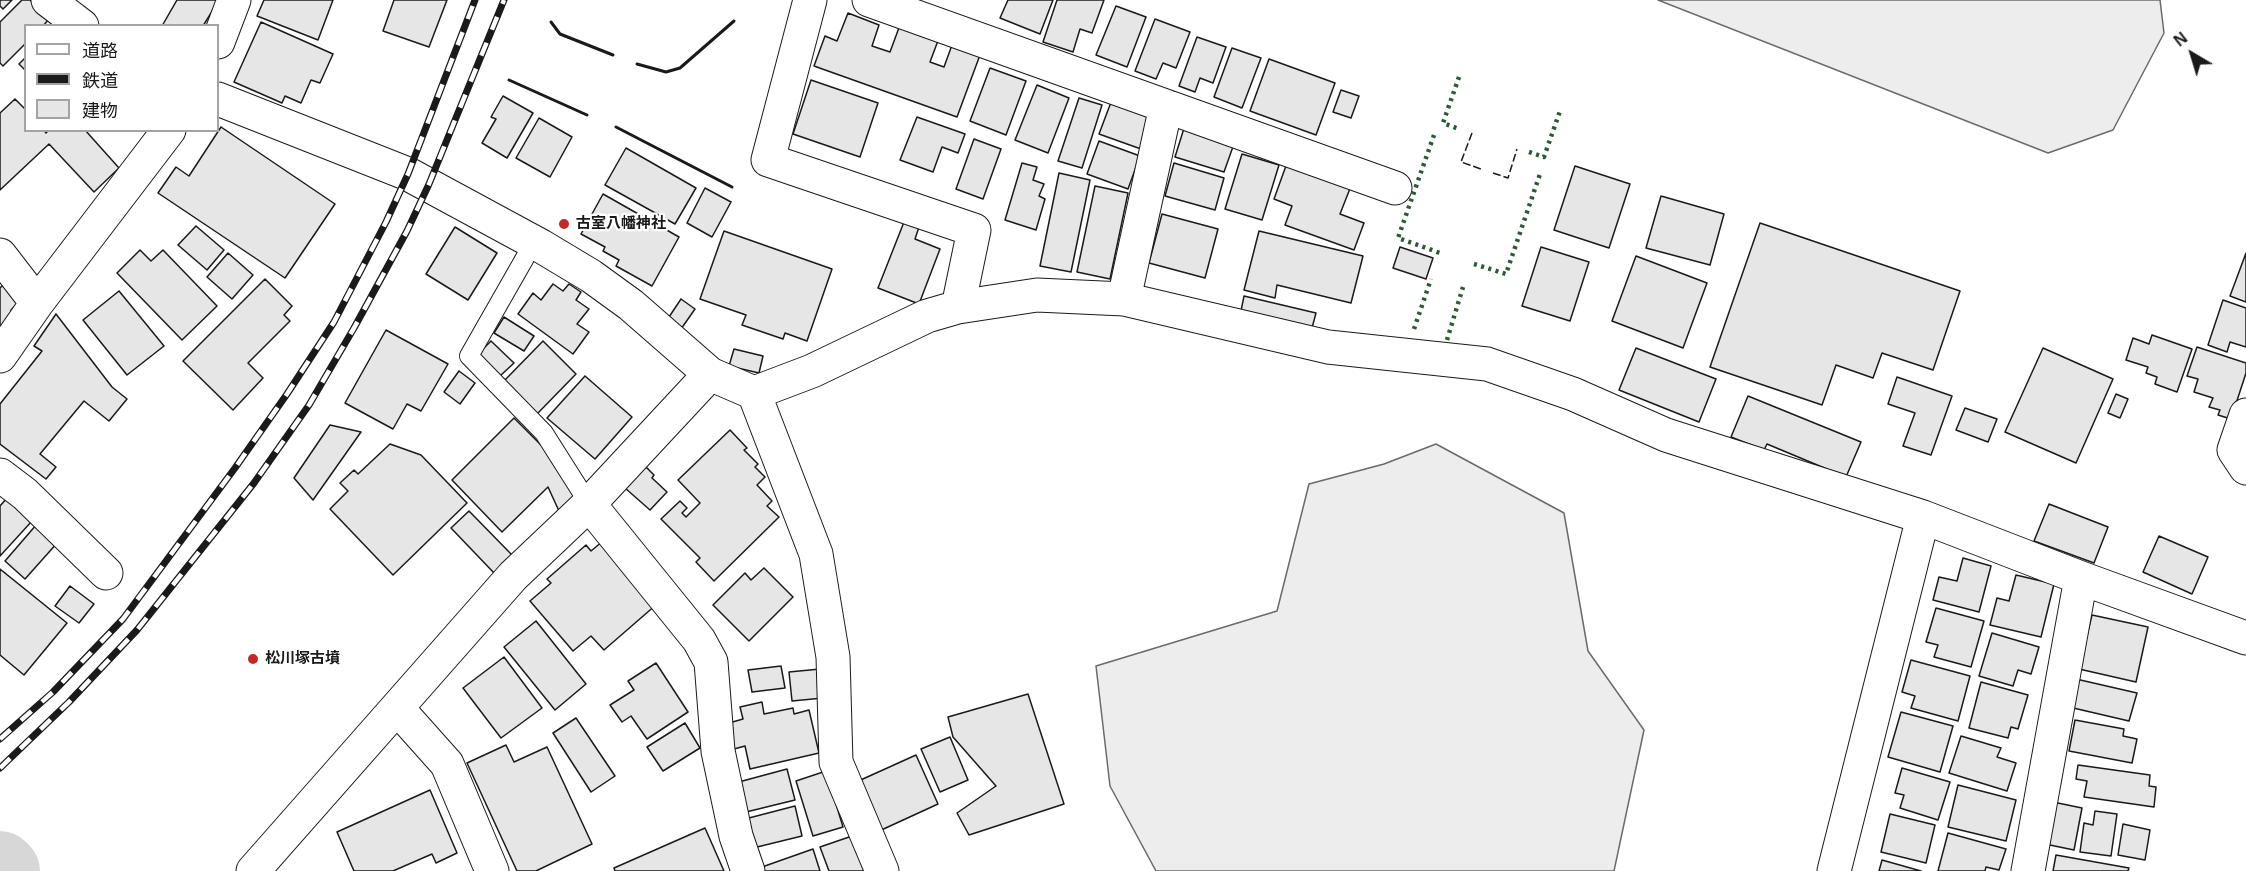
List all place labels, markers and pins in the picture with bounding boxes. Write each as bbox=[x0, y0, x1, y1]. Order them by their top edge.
place label: 古室八幡神社 bbox=[576, 215, 666, 233]
marker: 古室八幡神社 bbox=[557, 217, 571, 231]
place label: 松川塚古墳 bbox=[265, 650, 340, 668]
marker: 松川塚古墳 bbox=[246, 652, 260, 666]

